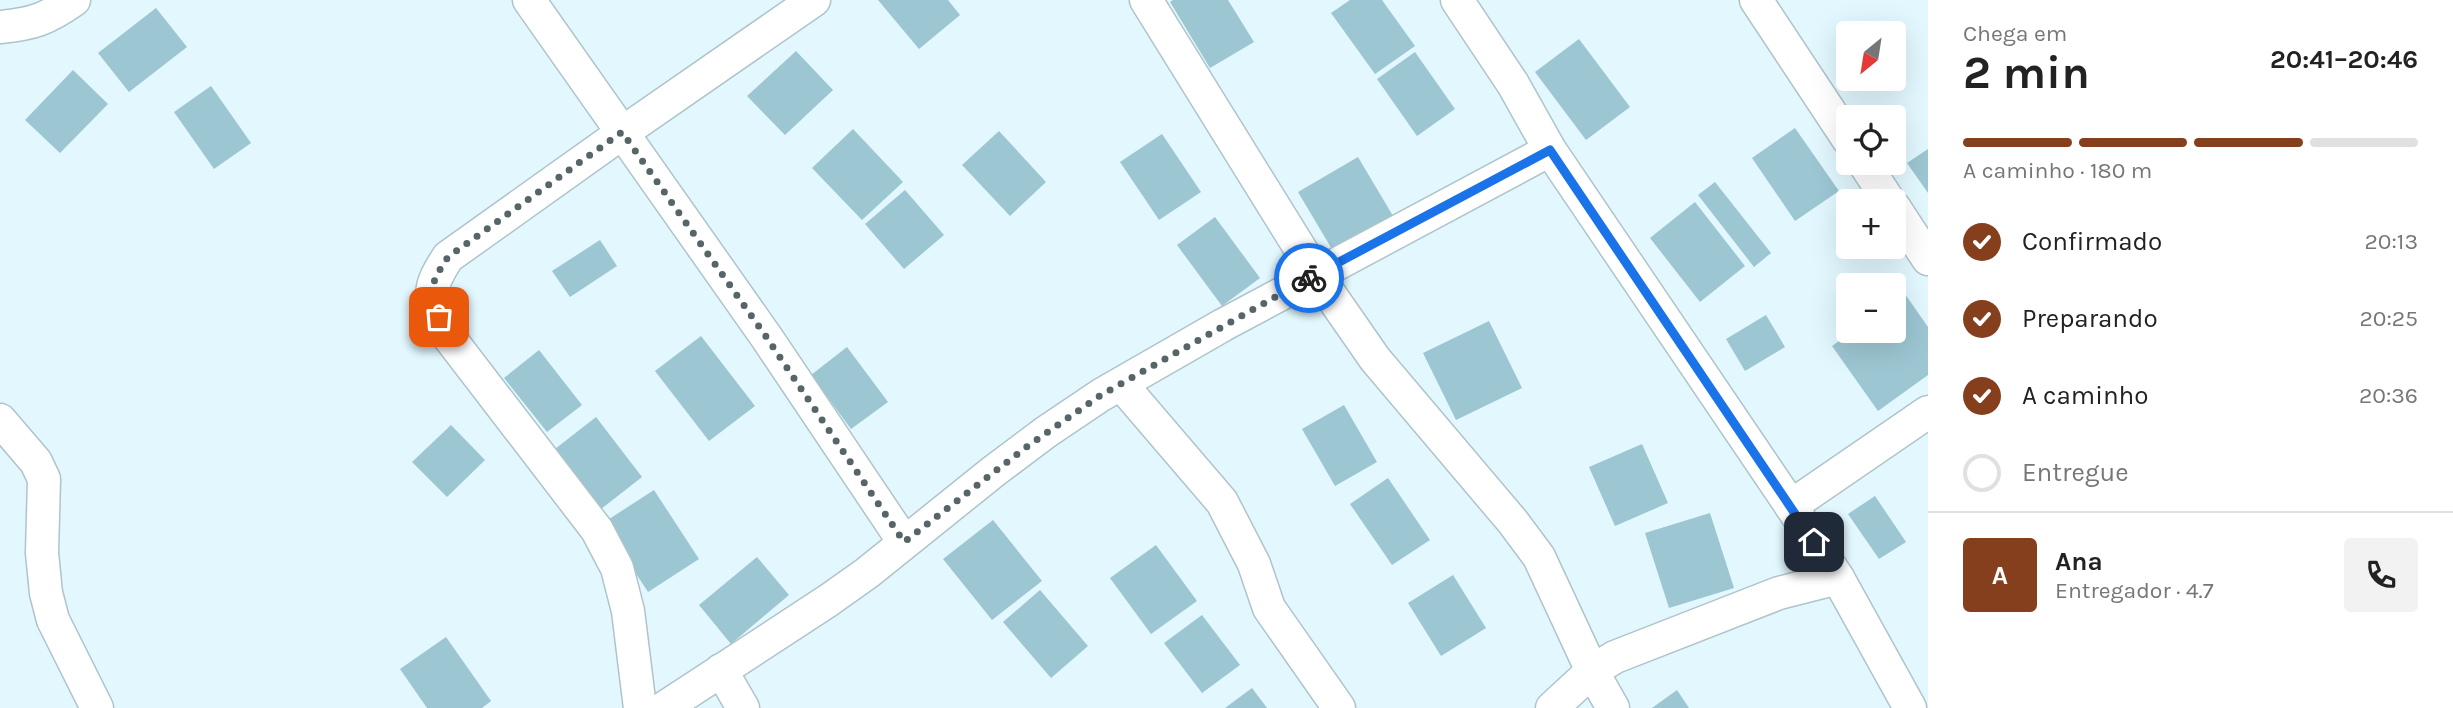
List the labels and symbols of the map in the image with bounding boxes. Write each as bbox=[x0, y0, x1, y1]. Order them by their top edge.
north arrow bbox=[1836, 21, 1906, 91]
courier bbox=[1274, 243, 1344, 313]
pin bbox=[409, 287, 469, 347]
pin bbox=[1784, 512, 1844, 572]

